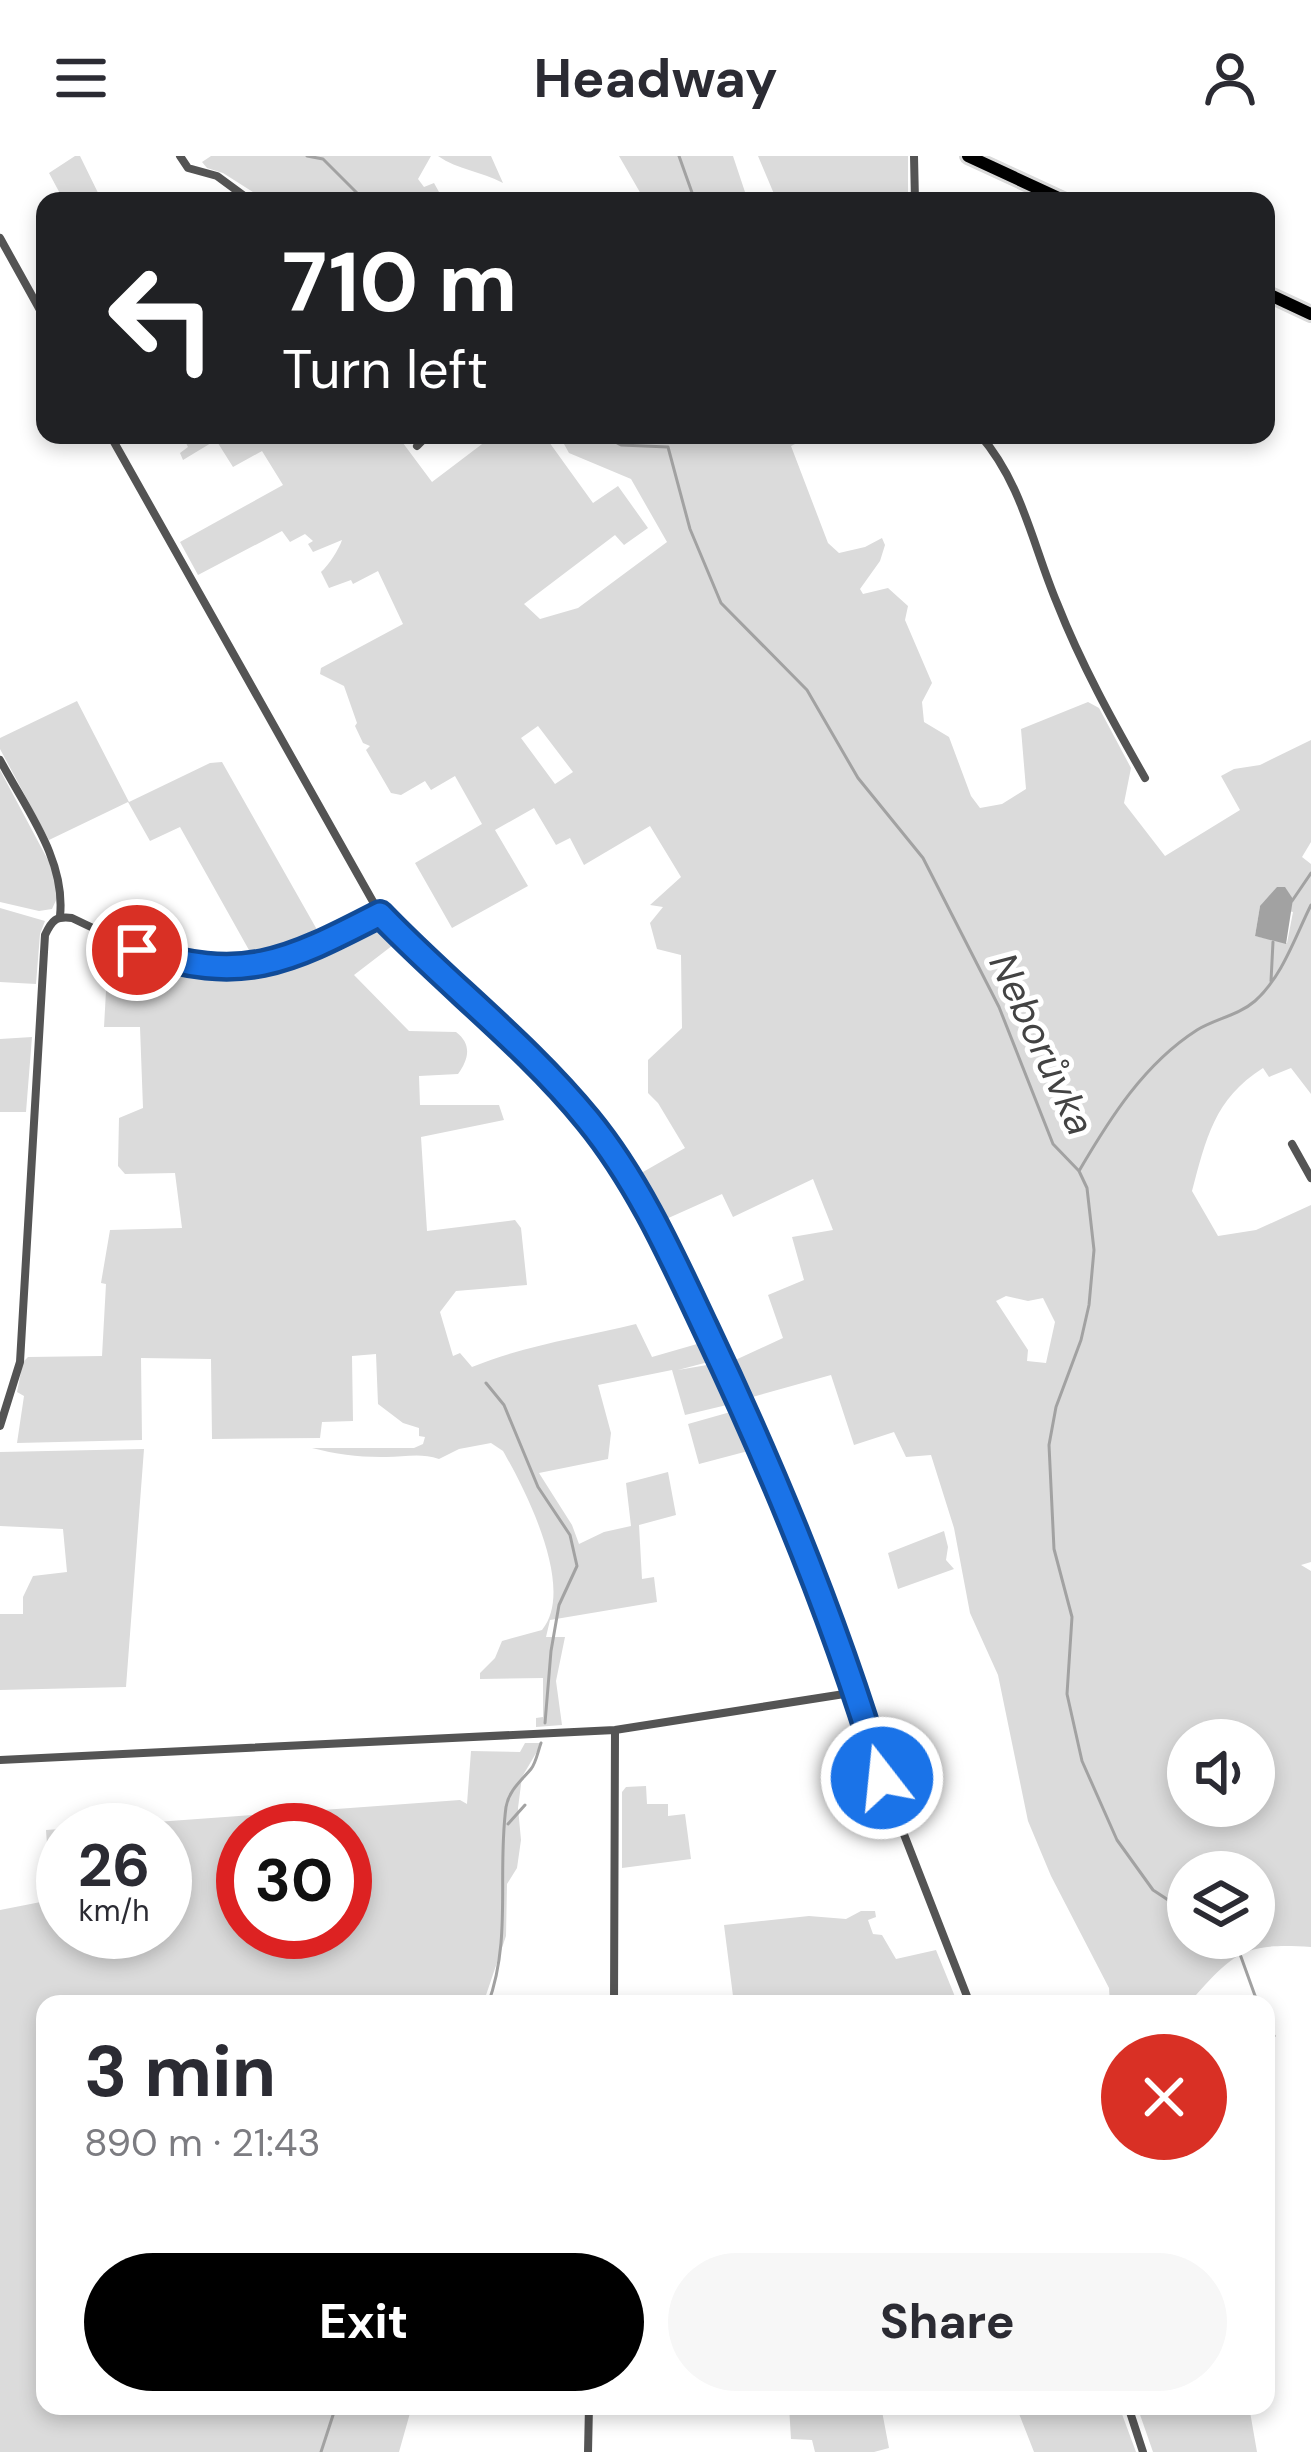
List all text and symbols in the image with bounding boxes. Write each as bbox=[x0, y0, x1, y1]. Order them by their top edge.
text: Headway bbox=[533, 43, 778, 114]
icon: menu bbox=[48, 45, 114, 111]
icon: person bbox=[1197, 45, 1263, 111]
text: 710 m bbox=[282, 228, 517, 337]
icon: left bbox=[84, 240, 240, 396]
text: Turn left bbox=[282, 334, 488, 405]
pin bbox=[86, 899, 188, 1001]
icon: arrive bbox=[104, 917, 170, 983]
water label: Neborůvka bbox=[978, 945, 1106, 1143]
position arrow bbox=[819, 1715, 945, 1841]
map controls bbox=[1167, 1719, 1275, 1959]
button: sound bbox=[1167, 1719, 1275, 1827]
speed limit sign: 30 bbox=[216, 1803, 372, 1959]
text: 26 bbox=[78, 1826, 150, 1905]
button: layers bbox=[1167, 1851, 1275, 1959]
text: km/h bbox=[79, 1891, 149, 1930]
text: 3 min bbox=[84, 2025, 276, 2118]
button: close bbox=[1101, 2034, 1227, 2160]
text: 890 m · 21:43 bbox=[84, 2117, 321, 2168]
button: Exit bbox=[84, 2253, 644, 2391]
button: Share bbox=[668, 2253, 1227, 2391]

